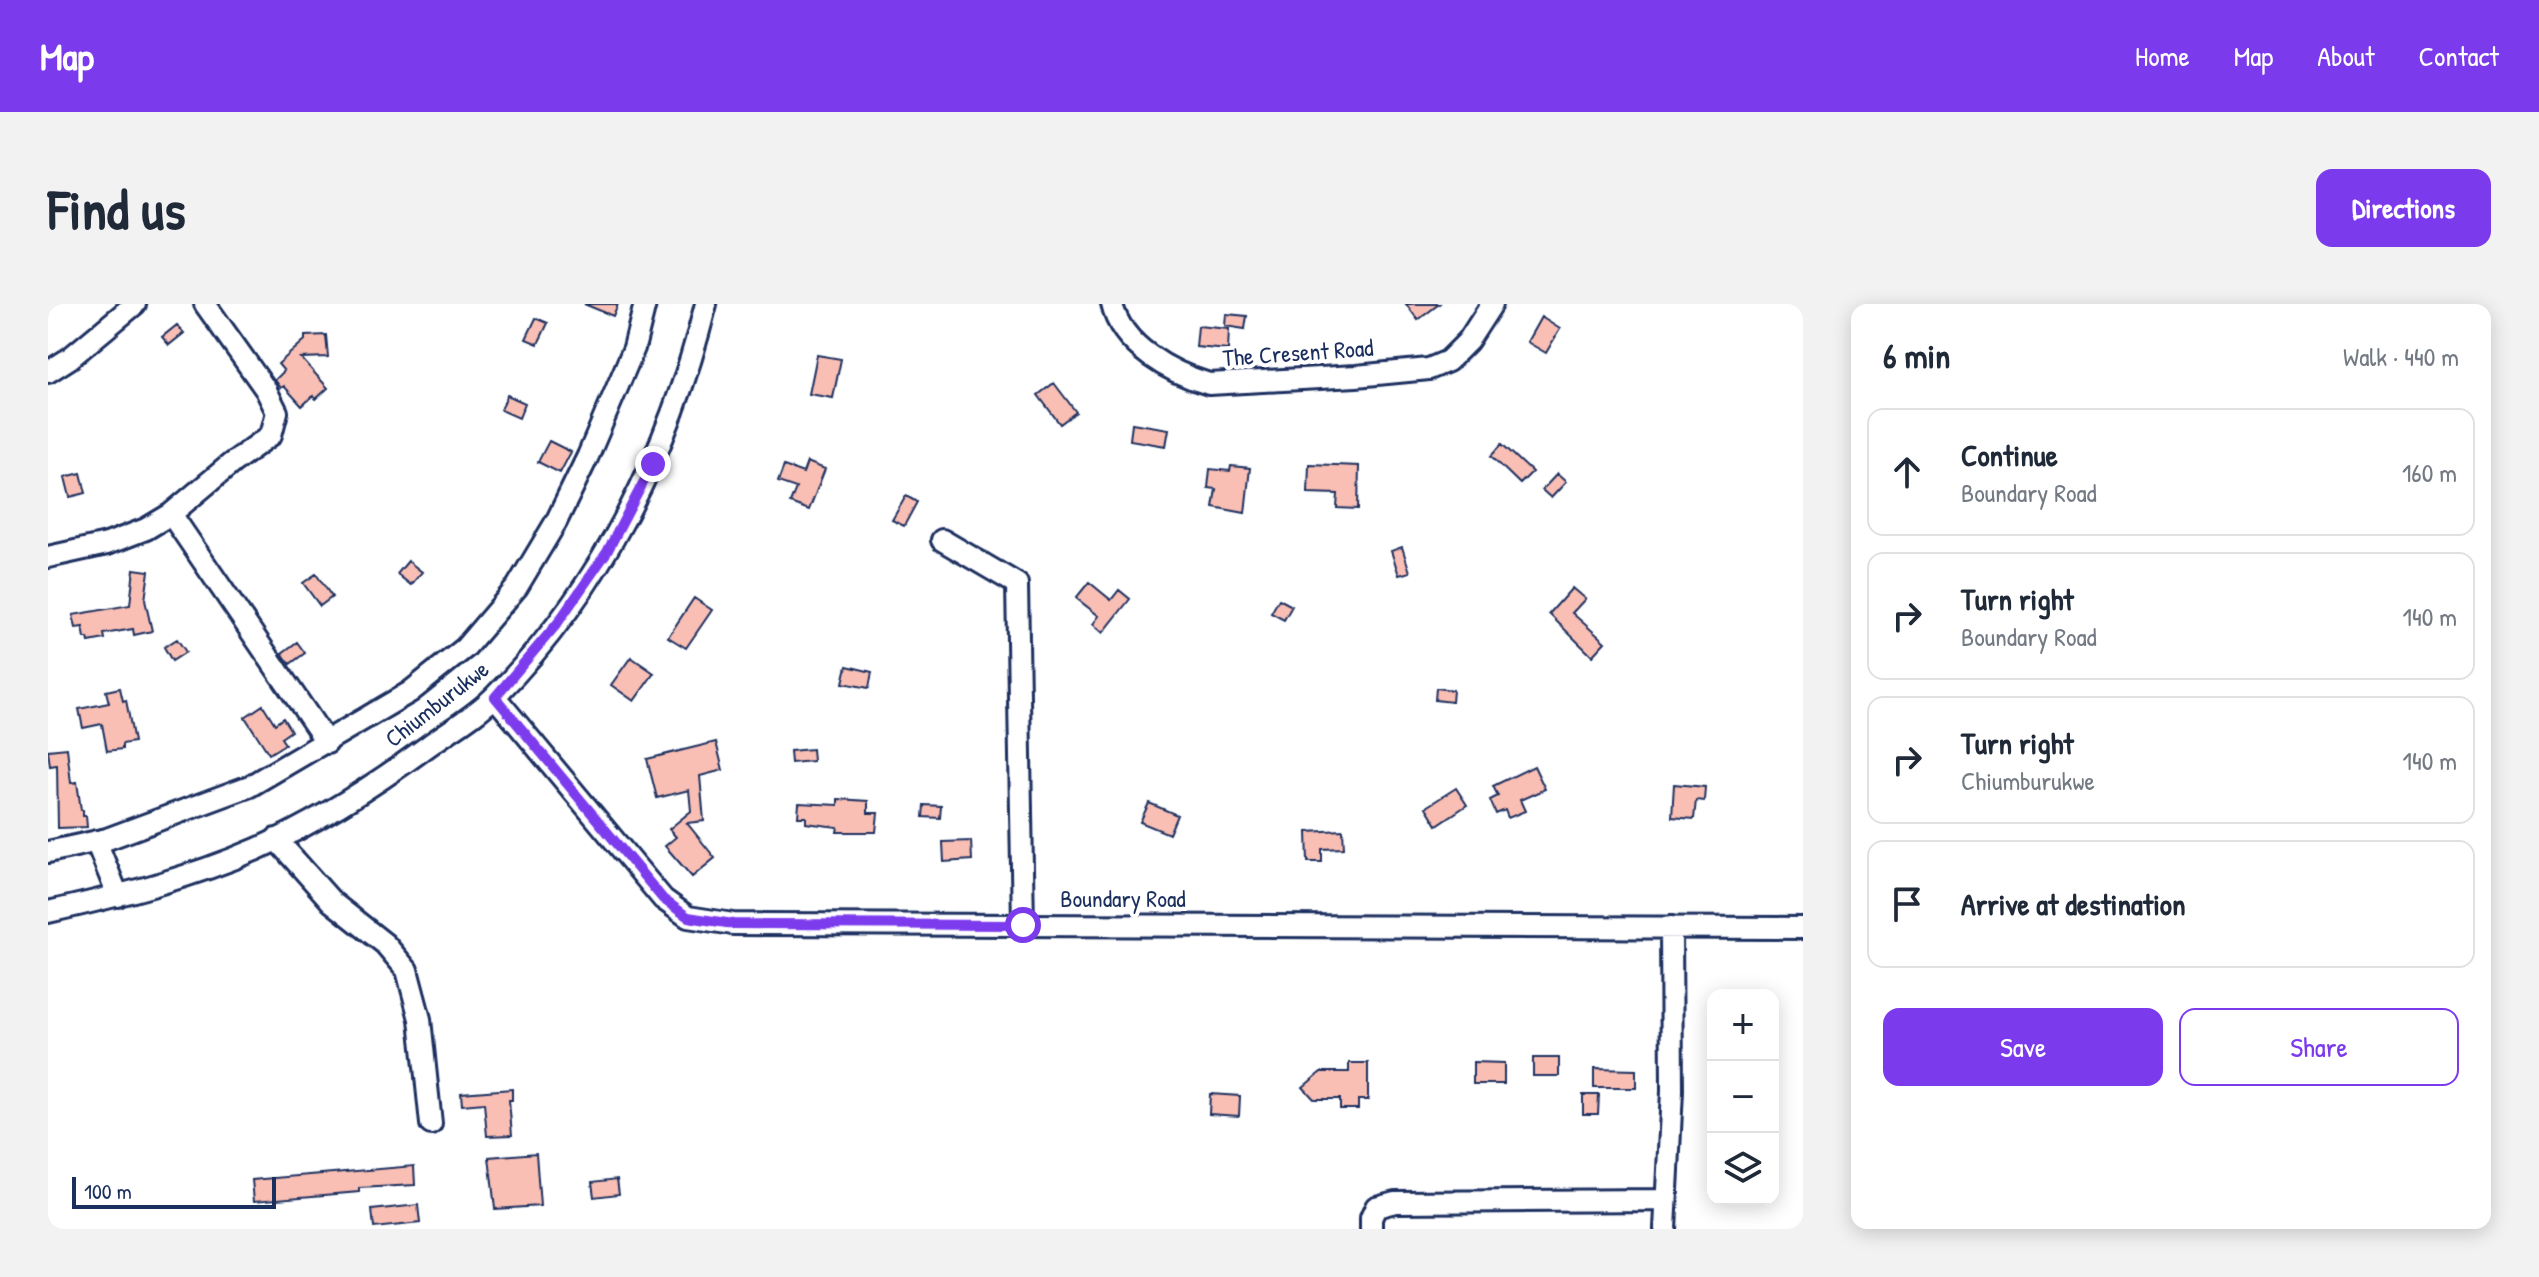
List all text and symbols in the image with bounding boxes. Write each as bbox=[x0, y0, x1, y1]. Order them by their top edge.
text: Map bbox=[40, 30, 94, 82]
text: Home bbox=[2135, 37, 2190, 75]
text: Map bbox=[2234, 37, 2273, 75]
text: About bbox=[2317, 37, 2375, 75]
text: Contact bbox=[2419, 37, 2499, 75]
button: Directions bbox=[2316, 169, 2491, 247]
text: Find us bbox=[48, 171, 186, 246]
street label: The Cresent Road bbox=[1221, 331, 1374, 373]
text: 6 min bbox=[1883, 333, 1951, 379]
text: Walk · 440 m bbox=[2343, 339, 2459, 374]
text: Continue bbox=[1961, 435, 2058, 475]
route end bbox=[635, 446, 671, 482]
icon: ahead bbox=[1885, 450, 1929, 494]
text: 160 m bbox=[2402, 455, 2457, 490]
text: Boundary Road bbox=[1961, 475, 2097, 510]
text: Turn right bbox=[1961, 579, 2074, 619]
icon: right bbox=[1885, 594, 1929, 638]
text: 140 m bbox=[2403, 599, 2457, 634]
text: Boundary Road bbox=[1961, 619, 2097, 654]
street label: Chiumburukwe bbox=[378, 652, 495, 754]
text: Turn right bbox=[1961, 723, 2074, 763]
icon: right bbox=[1885, 738, 1929, 782]
text: 140 m bbox=[2403, 743, 2457, 778]
text: Chiumburukwe bbox=[1961, 763, 2095, 798]
street label: Boundary Road bbox=[1060, 882, 1186, 914]
icon: arrive bbox=[1885, 882, 1929, 926]
text: Arrive at destination bbox=[1961, 884, 2186, 924]
route start bbox=[1005, 907, 1041, 943]
map controls bbox=[1707, 989, 1779, 1205]
button: + bbox=[1707, 989, 1779, 1061]
button: Save bbox=[1883, 1008, 2163, 1086]
button: Share bbox=[2179, 1008, 2459, 1086]
button: − bbox=[1707, 1061, 1779, 1133]
button: layers bbox=[1707, 1133, 1779, 1205]
scale bar bbox=[72, 1173, 276, 1209]
text: 100 m bbox=[84, 1176, 132, 1206]

